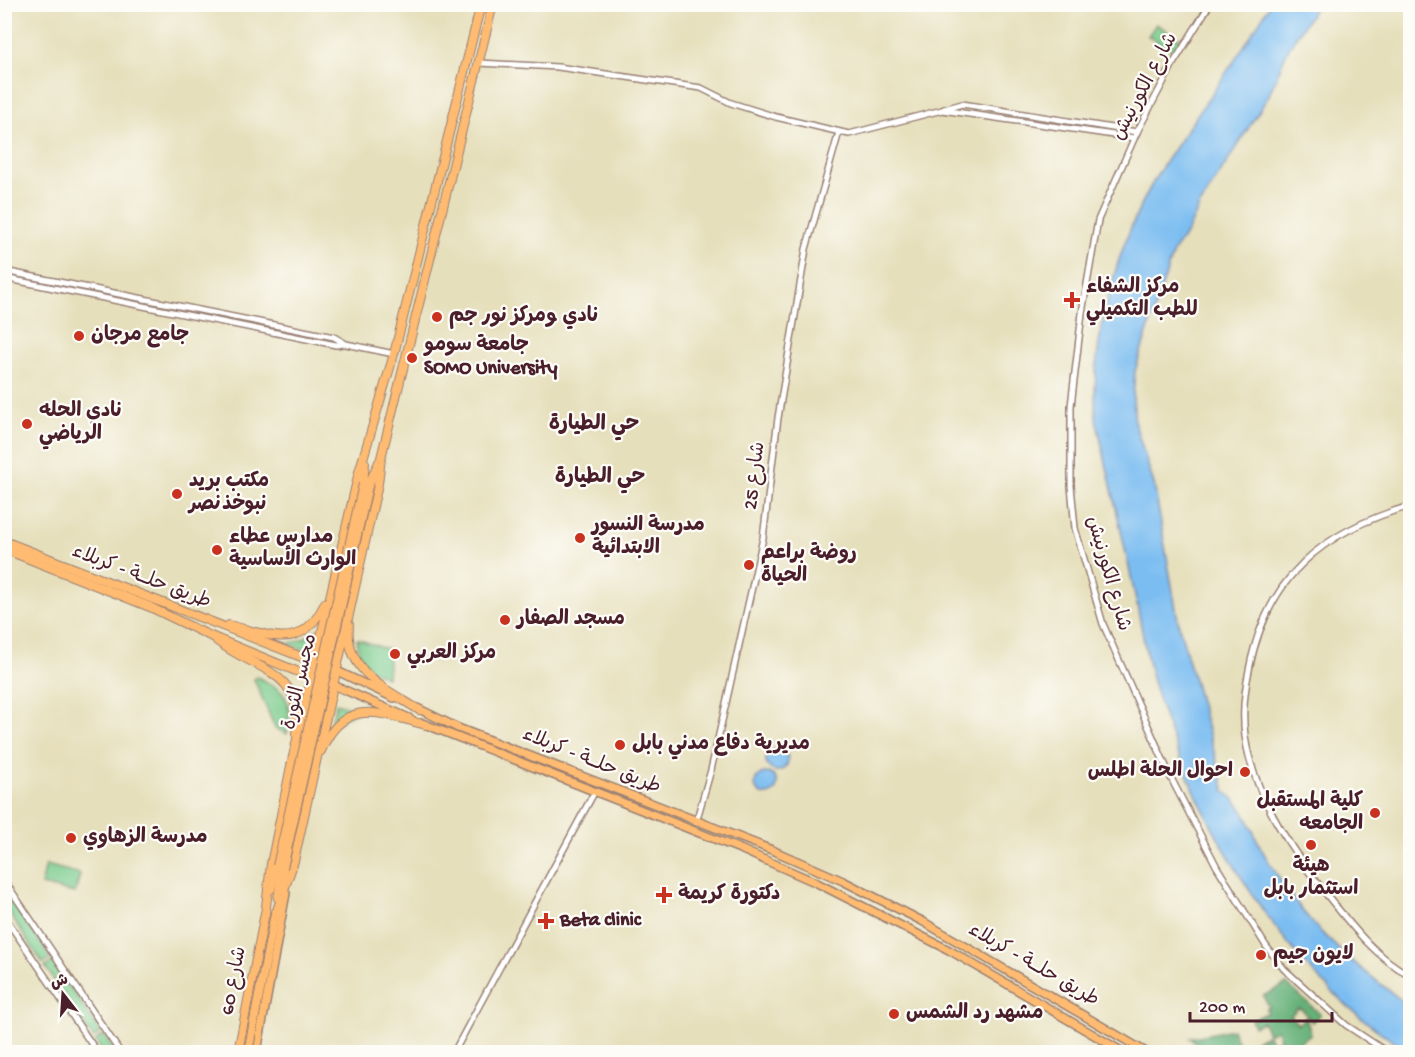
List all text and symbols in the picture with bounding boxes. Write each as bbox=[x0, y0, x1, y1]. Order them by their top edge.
street label: شارع الكورنيش bbox=[1107, 29, 1184, 145]
place label: مركز الشفاء للطب التكميلي bbox=[1086, 276, 1198, 326]
marker: مركز الشفاء للطب التكميلي bbox=[1063, 291, 1081, 309]
place label: نادي ومركز نور جم bbox=[449, 305, 598, 330]
marker: نادي ومركز نور جم bbox=[430, 310, 444, 324]
place label: جامع مرجان bbox=[91, 324, 189, 348]
marker: جامع مرجان bbox=[72, 329, 86, 343]
place label: جامعة سومو SOMO University bbox=[423, 334, 557, 381]
marker: جامعة سومو SOMO University bbox=[405, 351, 419, 365]
place label: نادي الحله الرياضي bbox=[39, 400, 122, 450]
district label: حي الطيارة bbox=[549, 413, 639, 441]
marker: نادي الحله الرياضي bbox=[20, 417, 34, 431]
street label: شارع 25 bbox=[739, 441, 772, 511]
district label: حي الطيارة bbox=[555, 466, 645, 494]
place label: مكتب بريد نبوخذنصر bbox=[187, 470, 269, 517]
marker: مكتب بريد نبوخذنصر bbox=[170, 487, 184, 501]
place label: مدرسة النسور الابتدائية bbox=[590, 514, 705, 561]
street label: شارع الكورنيش bbox=[1080, 514, 1135, 634]
place label: مدارس عطاء الوارث الأساسية bbox=[229, 526, 356, 573]
marker: مدرسة النسور الابتدائية bbox=[573, 531, 587, 545]
street label: طريق حلــة - كربلاء bbox=[68, 540, 214, 615]
place label: روضة براعم الحياة bbox=[761, 542, 857, 589]
marker: مدارس عطاء الوارث الأساسية bbox=[210, 543, 224, 557]
marker: روضة براعم الحياة bbox=[742, 558, 756, 572]
place label: مسجد الصفار bbox=[515, 608, 625, 632]
marker: مسجد الصفار bbox=[498, 613, 512, 627]
street label: مجسر الثورة bbox=[278, 632, 323, 732]
place label: مركز العربي bbox=[407, 642, 496, 669]
marker: مركز العربي bbox=[388, 647, 402, 661]
street label: طريق حلــة - كربلاء bbox=[518, 723, 664, 800]
place label: مديرية دفاع مدني بابل bbox=[632, 731, 810, 760]
marker: مديرية دفاع مدني بابل bbox=[613, 738, 627, 752]
place label: احوال الحلة اطلس bbox=[1088, 760, 1233, 784]
marker: احوال الحلة اطلس bbox=[1238, 765, 1252, 779]
place label: كلية المستقبل الجامعه bbox=[1256, 790, 1363, 837]
marker: كلية المستقبل الجامعه bbox=[1368, 806, 1382, 820]
place label: مدرسة الزهاوي bbox=[83, 826, 208, 851]
marker: مدرسة الزهاوي bbox=[64, 831, 78, 845]
marker: هيئة استثمار بابل bbox=[1304, 838, 1318, 852]
place label: هيئة استثمار بابل bbox=[1264, 855, 1358, 902]
place label: دكتورة كريمة bbox=[678, 883, 780, 907]
marker: دكتورة كريمة bbox=[655, 886, 673, 904]
place label: Beta clinic bbox=[559, 910, 642, 933]
marker: Beta clinic bbox=[537, 912, 555, 930]
street label: طريق حلــة - كربلاء bbox=[963, 918, 1103, 1013]
place label: لايون جيم bbox=[1273, 943, 1354, 967]
street label: شارع 60 bbox=[216, 944, 253, 1017]
marker: لايون جيم bbox=[1254, 948, 1268, 962]
north arrow bbox=[33, 964, 93, 1024]
text: ش bbox=[48, 971, 71, 995]
scale bar bbox=[1190, 985, 1332, 1023]
text: 200 m bbox=[1199, 998, 1246, 1019]
place label: مشهد رد الشمس bbox=[906, 1002, 1043, 1026]
marker: مشهد رد الشمس bbox=[887, 1007, 901, 1021]

